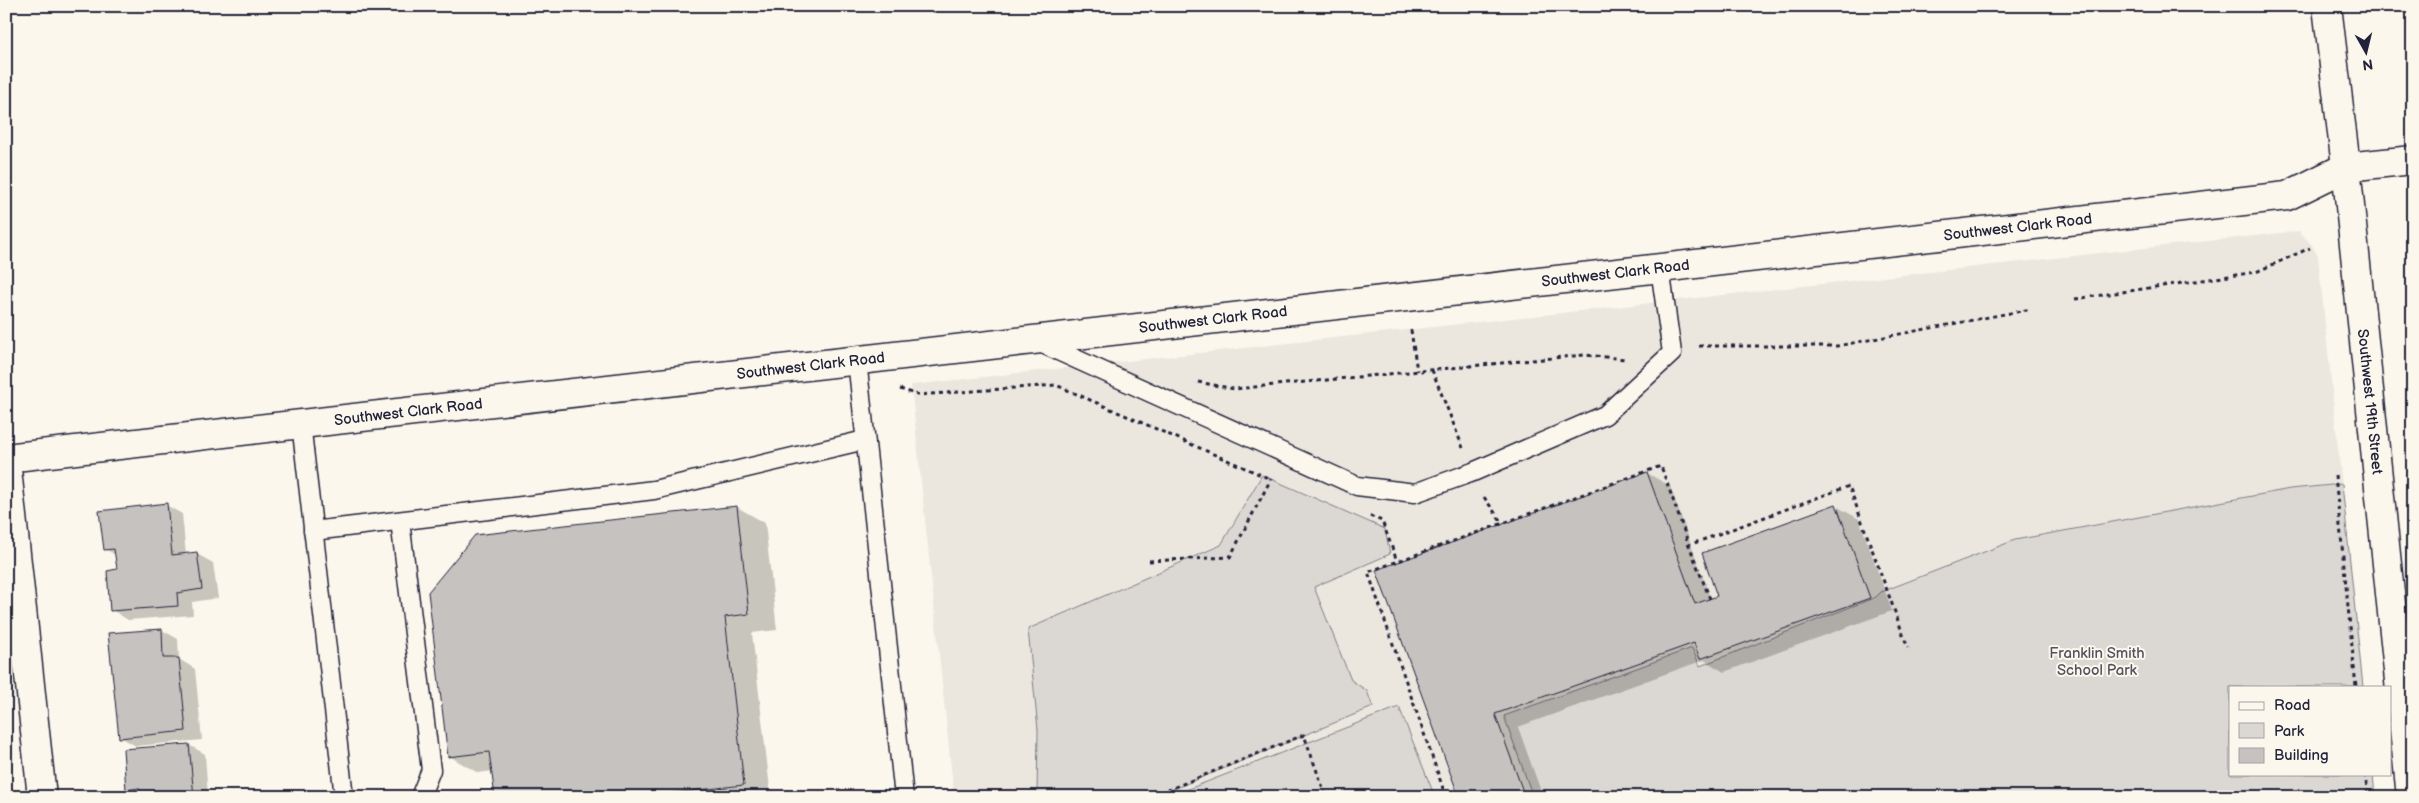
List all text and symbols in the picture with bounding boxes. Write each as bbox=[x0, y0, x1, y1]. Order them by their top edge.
north arrow bbox=[2342, 28, 2392, 78]
text: N bbox=[2361, 55, 2374, 74]
street label: Southwest Clark Road bbox=[1943, 209, 2093, 245]
street label: Southwest Clark Road bbox=[1540, 256, 1691, 292]
street label: Southwest Clark Road bbox=[1138, 302, 1288, 338]
street label: Southwest 19th Street bbox=[2353, 328, 2387, 476]
street label: Southwest Clark Road bbox=[736, 348, 886, 384]
street label: Southwest Clark Road bbox=[333, 394, 484, 430]
park label: Franklin Smith School Park bbox=[2049, 644, 2145, 680]
legend bbox=[2229, 686, 2392, 776]
text: Road bbox=[2274, 696, 2310, 715]
text: Park bbox=[2274, 722, 2305, 741]
text: Building bbox=[2274, 746, 2329, 765]

